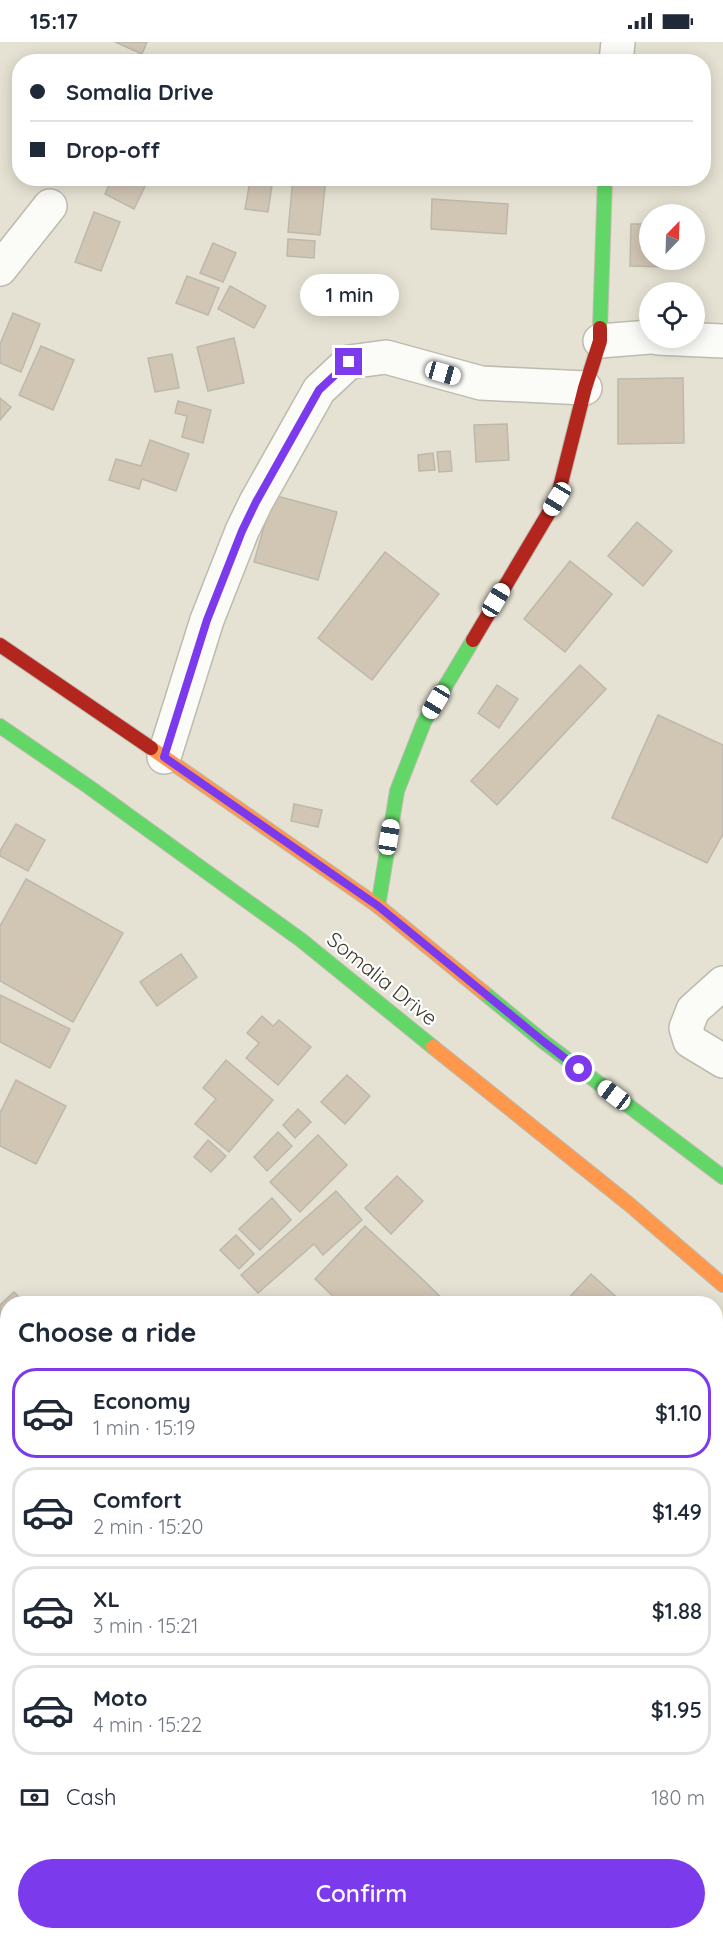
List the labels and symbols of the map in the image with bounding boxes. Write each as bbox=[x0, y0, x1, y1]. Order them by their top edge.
north arrow bbox=[639, 204, 705, 270]
callout: 1 min bbox=[300, 275, 398, 317]
route end bbox=[335, 348, 362, 375]
car bbox=[423, 359, 463, 387]
car bbox=[540, 479, 574, 519]
car bbox=[479, 580, 513, 620]
car bbox=[419, 682, 453, 722]
car bbox=[377, 818, 401, 856]
street label: Somalia Drive bbox=[322, 926, 443, 1031]
route start bbox=[565, 1055, 592, 1082]
car bbox=[594, 1077, 634, 1113]

